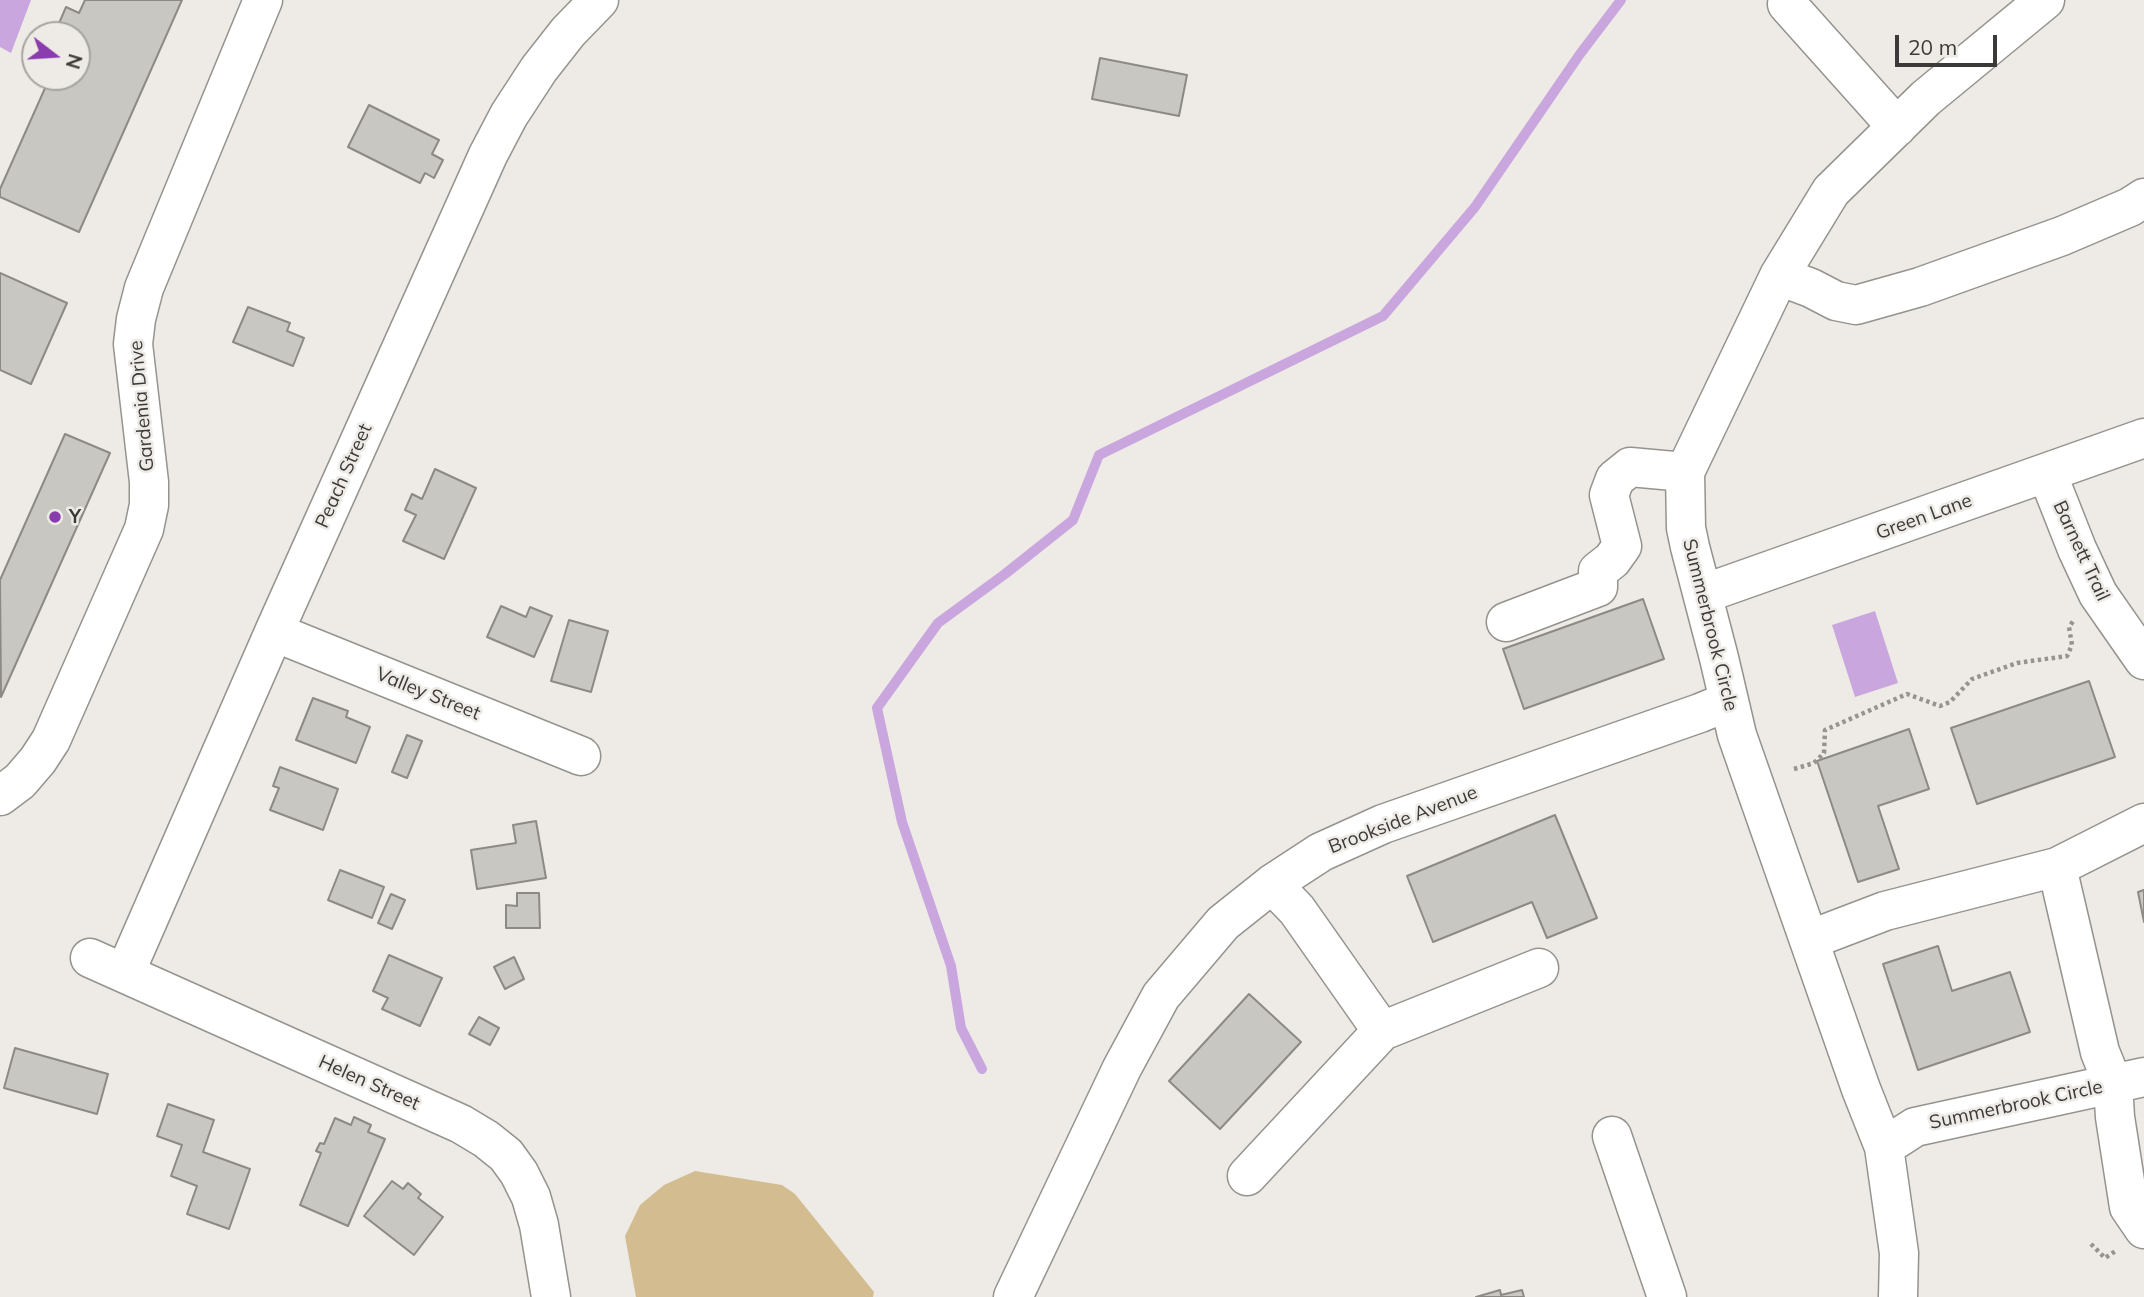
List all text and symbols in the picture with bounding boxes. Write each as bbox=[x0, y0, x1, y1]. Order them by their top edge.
north arrow bbox=[21, 21, 91, 91]
scale bar bbox=[1899, 21, 2000, 65]
text: 20 m bbox=[1908, 34, 1957, 60]
text: N bbox=[61, 51, 88, 72]
street label: Gardenia Drive bbox=[125, 339, 159, 473]
street label: Peach Street bbox=[311, 420, 377, 532]
street label: Green Lane bbox=[1873, 489, 1975, 545]
street label: Barnett Trail bbox=[2048, 497, 2114, 605]
place label: Y bbox=[69, 506, 81, 528]
marker: Y bbox=[47, 509, 63, 525]
street label: Summerbrook Circle bbox=[1678, 537, 1742, 713]
street label: Valley Street bbox=[373, 663, 483, 725]
street label: Brookside Avenue bbox=[1325, 781, 1481, 859]
street label: Helen Street bbox=[315, 1051, 423, 1115]
street label: Summerbrook Circle bbox=[1927, 1075, 2105, 1135]

